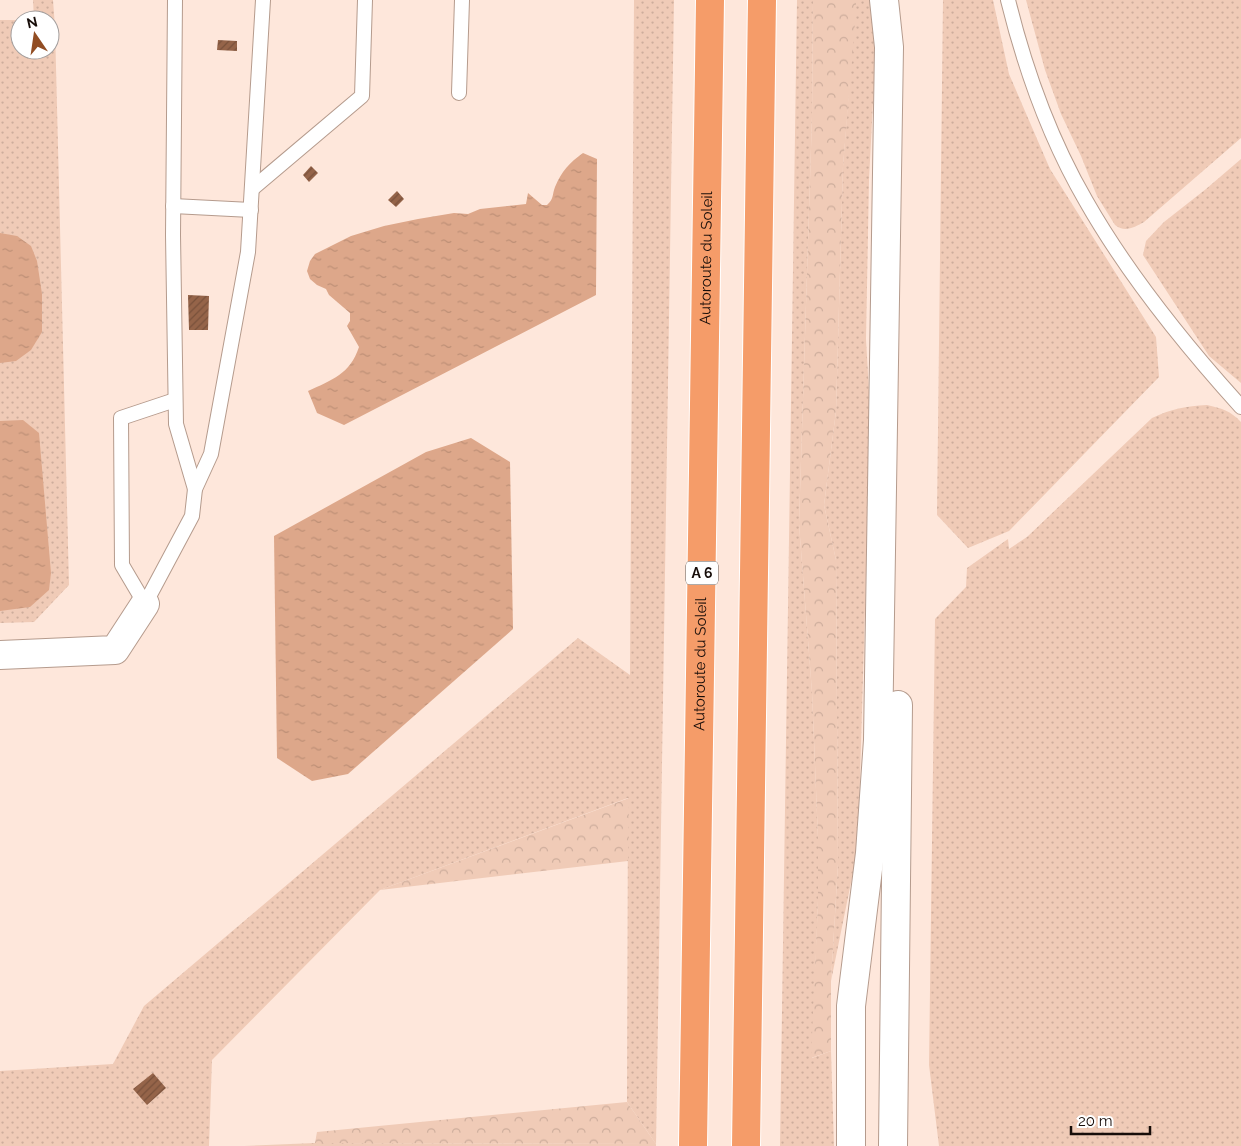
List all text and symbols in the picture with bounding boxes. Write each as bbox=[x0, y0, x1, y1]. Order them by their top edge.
north arrow bbox=[10, 10, 60, 60]
text: N bbox=[25, 13, 39, 31]
street label: Autoroute du Soleil bbox=[696, 190, 716, 325]
road number: A 6 bbox=[686, 562, 718, 584]
street label: Autoroute du Soleil bbox=[690, 596, 710, 731]
scale bar bbox=[1071, 1104, 1150, 1136]
text: 20 m bbox=[1078, 1112, 1113, 1130]

